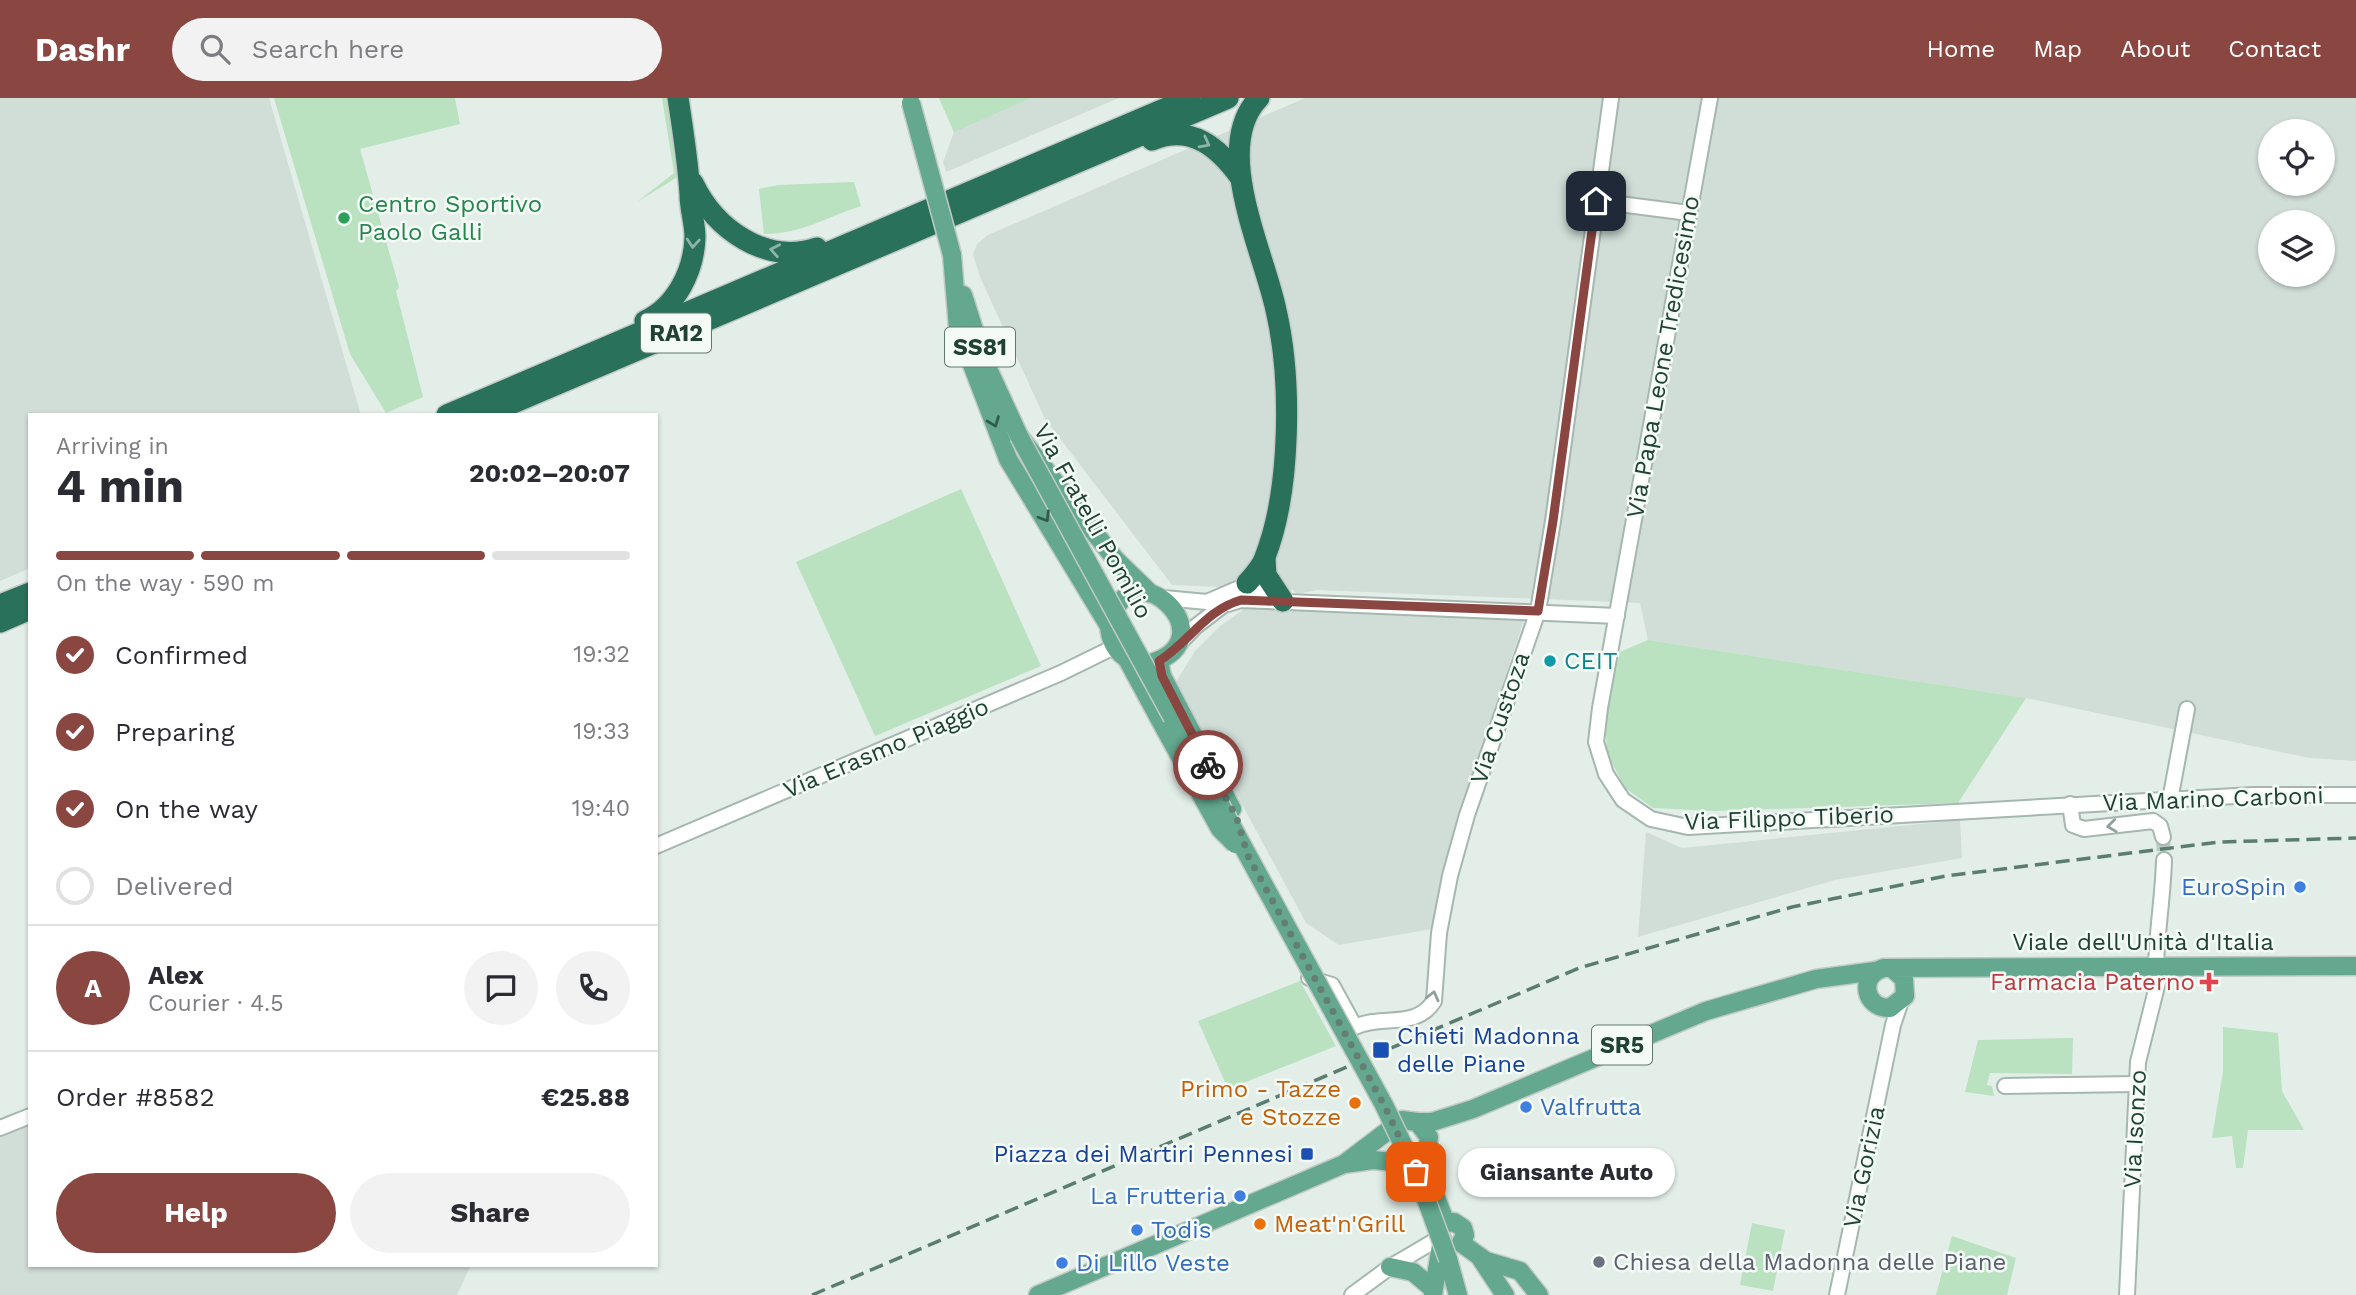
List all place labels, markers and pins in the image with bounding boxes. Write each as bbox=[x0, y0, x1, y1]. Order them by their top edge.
pin bbox=[1566, 171, 1626, 231]
place label: Centro Sportivo Paolo Galli bbox=[358, 190, 542, 246]
marker: Centro Sportivo Paolo Galli bbox=[336, 210, 352, 226]
place label: CEIT bbox=[1564, 647, 1617, 675]
marker: CEIT bbox=[1542, 653, 1558, 669]
place label: EuroSpin bbox=[2181, 873, 2286, 901]
marker: EuroSpin bbox=[2292, 879, 2308, 895]
place label: Farmacia Paterno bbox=[1990, 968, 2195, 996]
marker: Farmacia Paterno bbox=[2201, 974, 2217, 990]
place label: Chieti Madonna delle Piane bbox=[1397, 1022, 1580, 1078]
marker: Chieti Madonna delle Piane bbox=[1371, 1040, 1391, 1060]
place label: Primo - Tazze e Stozze bbox=[1180, 1075, 1341, 1131]
place label: Valfrutta bbox=[1540, 1093, 1641, 1121]
marker: Primo - Tazze e Stozze bbox=[1347, 1095, 1363, 1111]
marker: Valfrutta bbox=[1518, 1099, 1534, 1115]
place label: Piazza dei Martiri Pennesi bbox=[993, 1140, 1293, 1168]
pin bbox=[1386, 1142, 1446, 1202]
marker: Piazza dei Martiri Pennesi bbox=[1299, 1146, 1315, 1162]
callout: Giansante Auto bbox=[1458, 1148, 1675, 1196]
place label: La Frutteria bbox=[1090, 1182, 1226, 1210]
marker: La Frutteria bbox=[1232, 1188, 1248, 1204]
place label: Meat'n'Grill bbox=[1274, 1210, 1406, 1238]
place label: Todis bbox=[1151, 1216, 1211, 1244]
marker: Meat'n'Grill bbox=[1252, 1216, 1268, 1232]
marker: Todis bbox=[1129, 1222, 1145, 1238]
place label: Chiesa della Madonna delle Piane bbox=[1613, 1248, 2006, 1276]
place label: Di Lillo Veste bbox=[1076, 1249, 1230, 1277]
marker: Chiesa della Madonna delle Piane bbox=[1591, 1254, 1607, 1270]
marker: Di Lillo Veste bbox=[1054, 1255, 1070, 1271]

